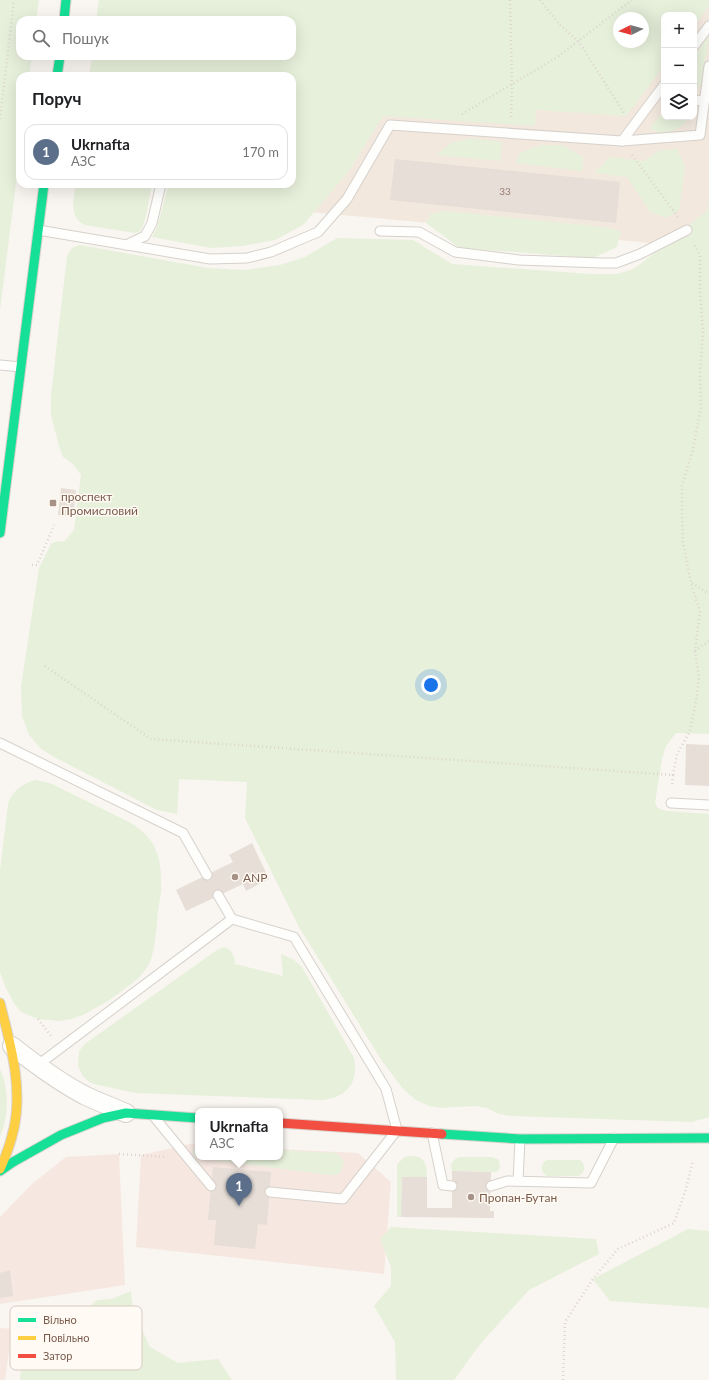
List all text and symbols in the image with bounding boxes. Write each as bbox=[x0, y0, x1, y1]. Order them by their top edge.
north arrow bbox=[613, 12, 649, 48]
map controls bbox=[661, 12, 697, 120]
button: + bbox=[661, 12, 697, 48]
search box bbox=[16, 16, 296, 60]
icon: search bbox=[30, 27, 52, 49]
text: Пошук bbox=[62, 29, 109, 47]
button: − bbox=[661, 48, 697, 84]
button: layers bbox=[661, 84, 697, 120]
text: Поруч bbox=[32, 88, 82, 109]
text: Ukrnafta bbox=[71, 135, 130, 153]
text: 1 bbox=[42, 144, 50, 160]
text: 170 m bbox=[242, 144, 279, 160]
text: АЗС bbox=[71, 153, 96, 169]
house number: 33 bbox=[499, 185, 511, 197]
place label: проспект Промисловий bbox=[61, 489, 138, 518]
marker: проспект Промисловий bbox=[48, 498, 58, 508]
your location bbox=[421, 675, 441, 695]
place label: ANP bbox=[243, 870, 268, 885]
marker: ANP bbox=[230, 872, 240, 882]
popup bbox=[195, 1108, 283, 1160]
text: Ukrnafta bbox=[210, 1117, 268, 1135]
text: АЗС bbox=[210, 1135, 235, 1151]
pin: 1 bbox=[226, 1173, 252, 1206]
place label: Пропан-Бутан bbox=[479, 1190, 557, 1205]
marker: Пропан-Бутан bbox=[466, 1192, 476, 1202]
legend bbox=[10, 1306, 142, 1370]
text: Вільно bbox=[43, 1313, 77, 1326]
text: Повільно bbox=[43, 1331, 89, 1344]
text: Затор bbox=[43, 1349, 72, 1362]

